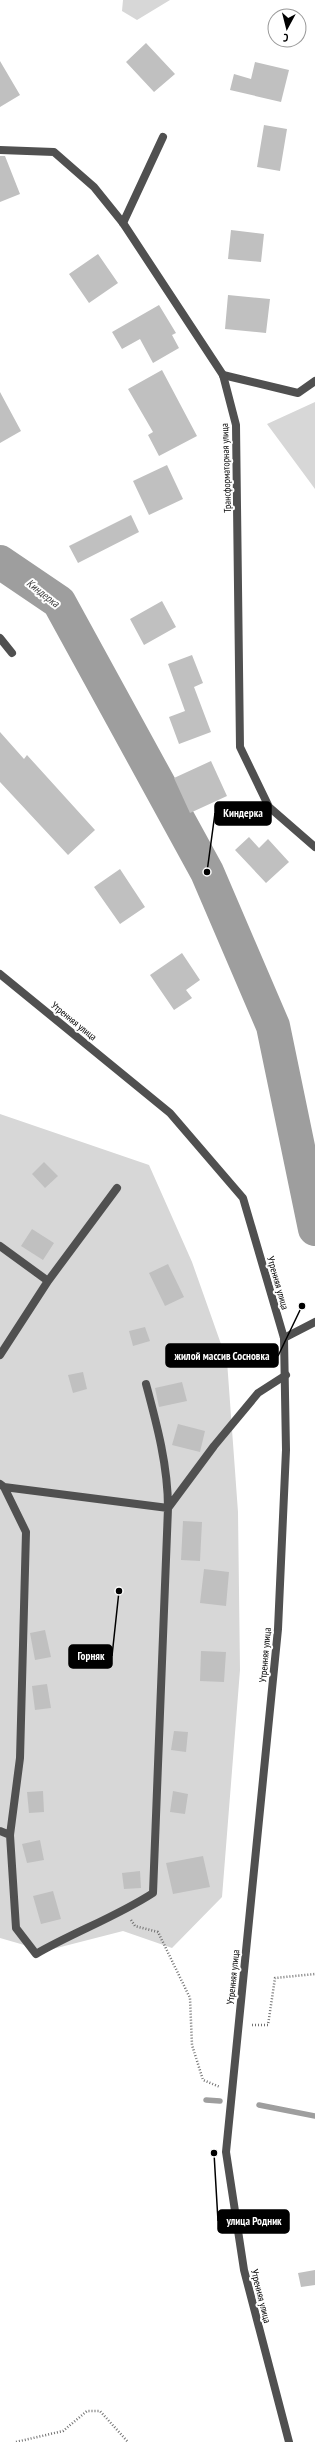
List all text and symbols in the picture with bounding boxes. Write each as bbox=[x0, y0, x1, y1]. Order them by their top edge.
north arrow bbox=[267, 8, 307, 48]
text: С bbox=[282, 31, 289, 45]
street label: Трансформаторная улица bbox=[218, 423, 234, 513]
water label: Киндерка bbox=[24, 576, 63, 611]
callout: Киндерка bbox=[215, 802, 271, 825]
text: Киндерка bbox=[223, 806, 263, 820]
street label: Утренняя улица bbox=[49, 999, 99, 1043]
street label: Утренняя улица bbox=[264, 1255, 292, 1311]
callout: жилой массив Сосновка bbox=[166, 1344, 278, 1367]
text: жилой массив Сосновка bbox=[174, 1349, 270, 1363]
street label: Утренняя улица bbox=[256, 1627, 274, 1683]
callout: Горняк bbox=[69, 1645, 112, 1668]
text: Горняк bbox=[78, 1649, 105, 1663]
street label: Утренняя улица bbox=[224, 1949, 242, 2005]
callout: улица Родник bbox=[218, 2210, 289, 2233]
text: улица Родник bbox=[225, 2214, 282, 2228]
street label: Утренняя улица bbox=[248, 2268, 274, 2324]

